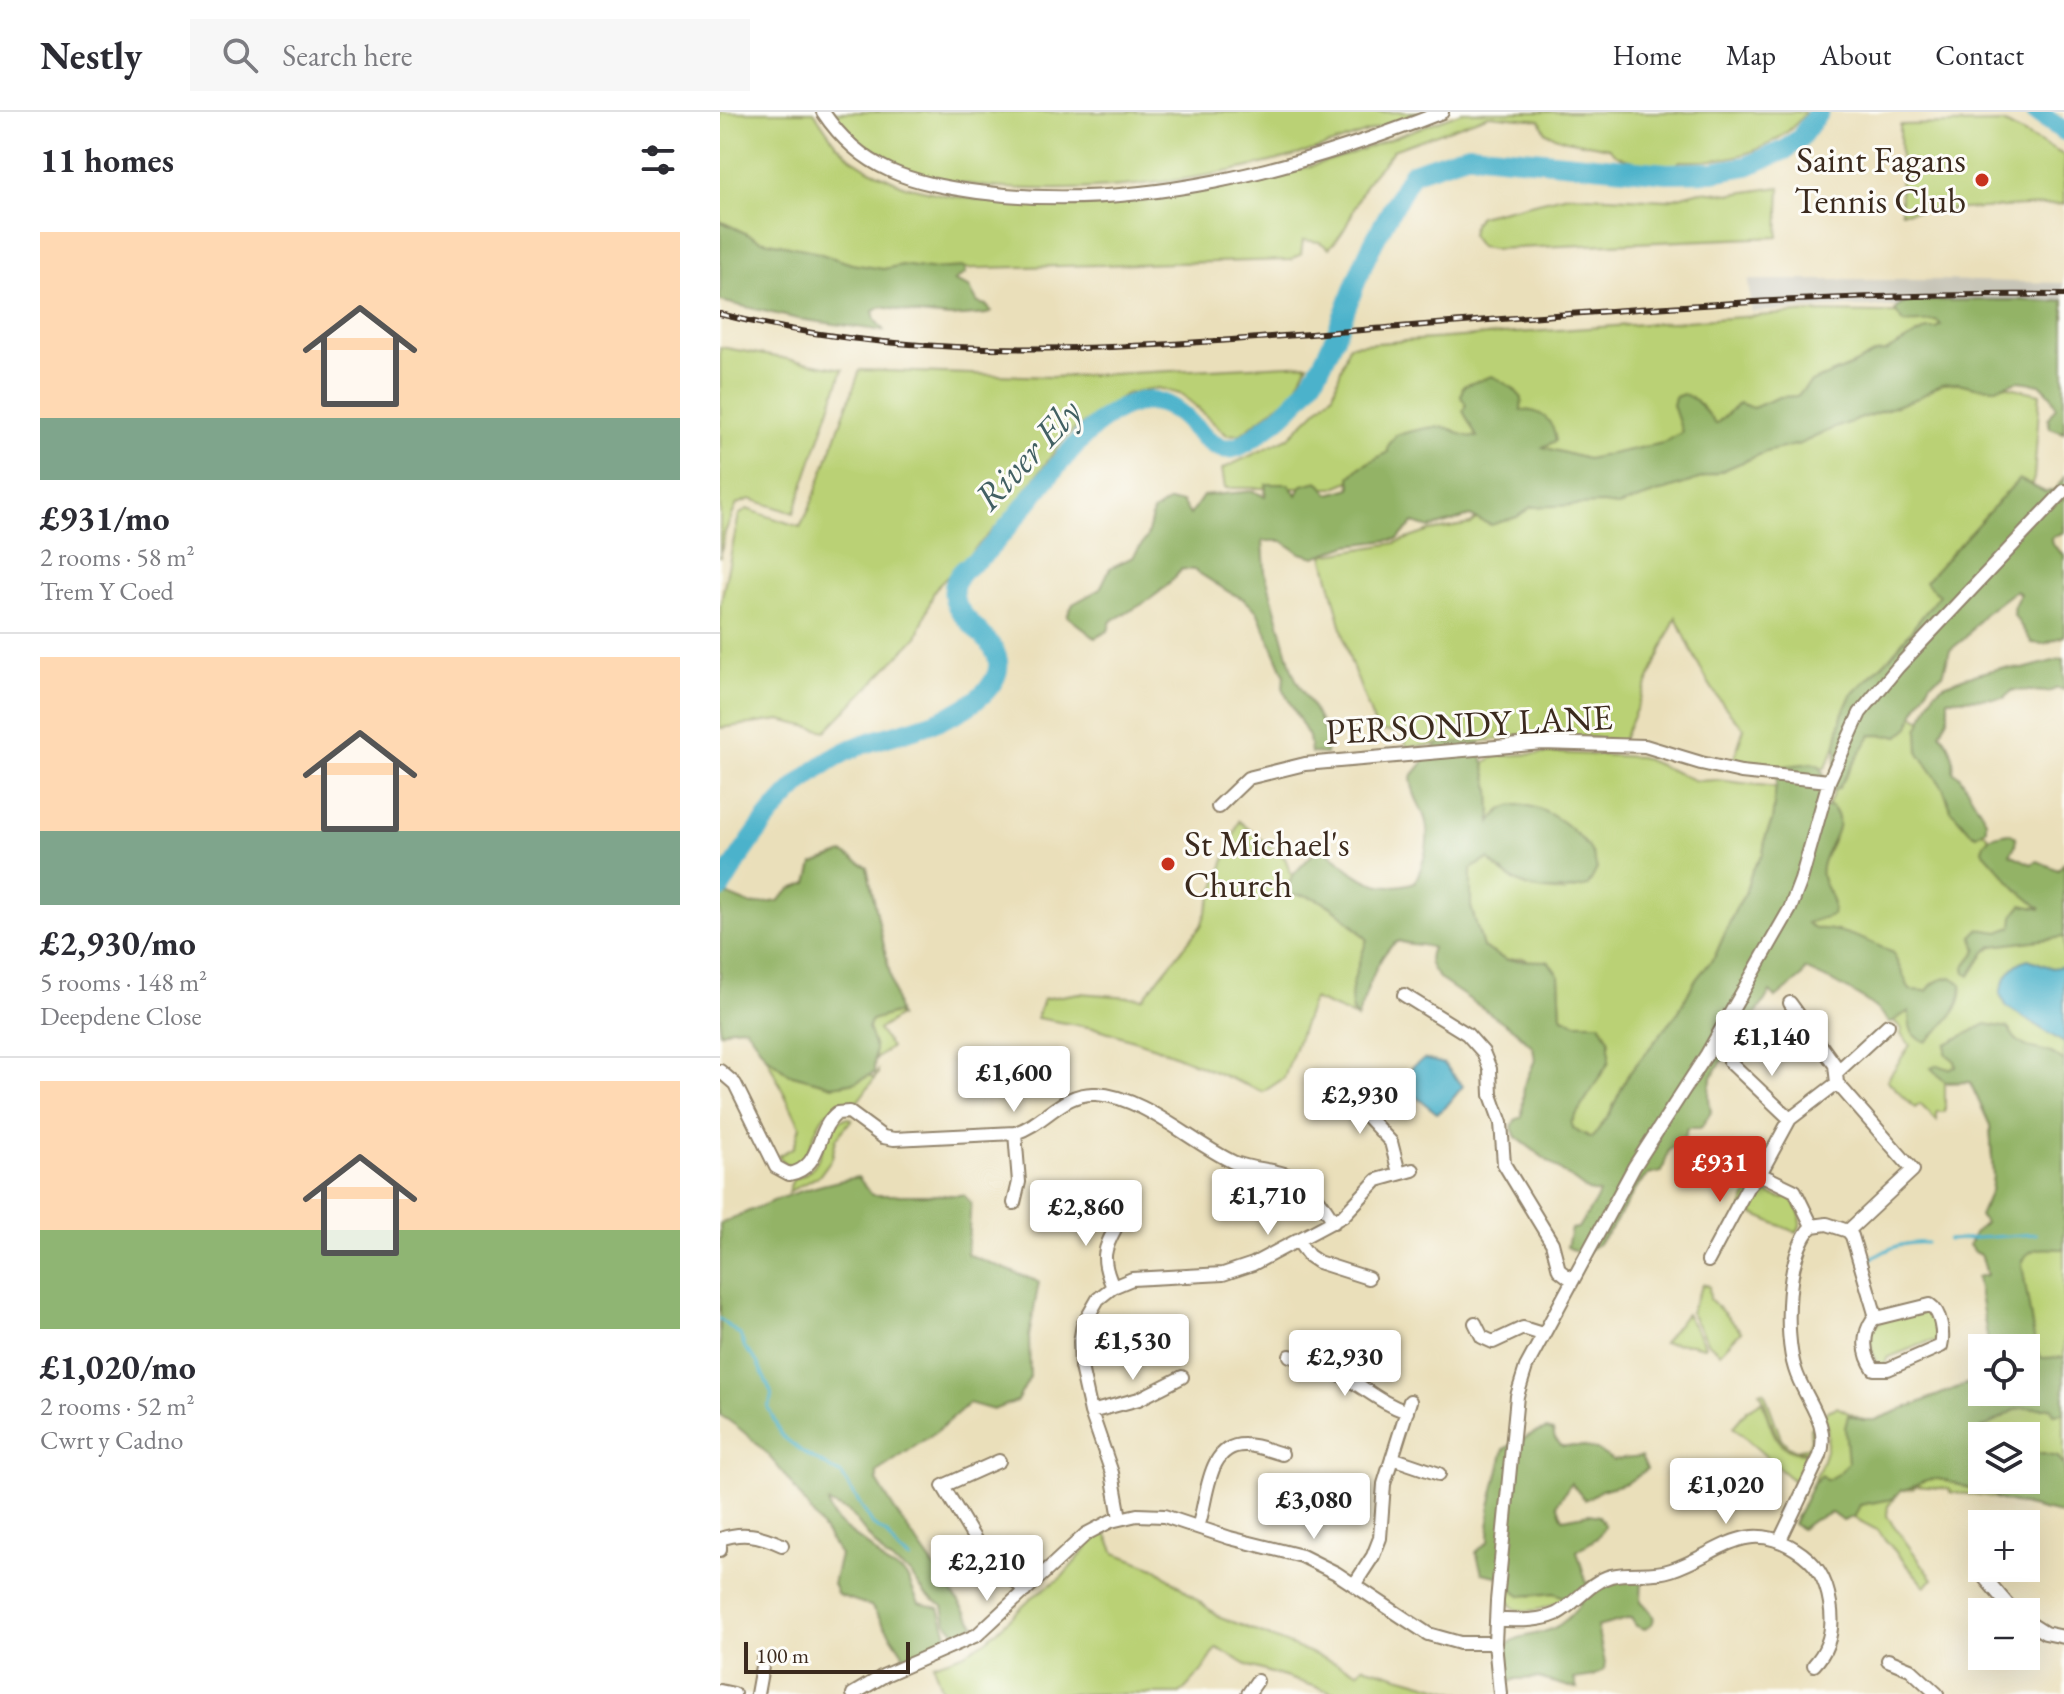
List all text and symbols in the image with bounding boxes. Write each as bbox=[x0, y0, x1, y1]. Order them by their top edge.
search box bbox=[190, 19, 750, 91]
text: Nestly bbox=[40, 31, 142, 80]
icon: search bbox=[218, 33, 262, 77]
text: Search here bbox=[282, 36, 412, 75]
text: Home bbox=[1612, 37, 1682, 73]
text: Map bbox=[1726, 37, 1776, 73]
text: About bbox=[1820, 37, 1891, 73]
text: Contact bbox=[1935, 37, 2024, 73]
place label: Saint Fagans Tennis Club bbox=[1794, 136, 1966, 224]
text: 11 homes bbox=[40, 138, 174, 182]
icon: filters bbox=[636, 138, 680, 182]
marker: Saint Fagans Tennis Club bbox=[1973, 171, 1991, 189]
icon: home bbox=[288, 284, 432, 428]
water label: River Ely bbox=[963, 387, 1092, 520]
text: £931/mo bbox=[40, 496, 170, 540]
text: 2 rooms · 58 m² bbox=[40, 540, 195, 574]
text: Trem Y Coed bbox=[40, 574, 174, 608]
street label: PERSONDY LANE bbox=[1324, 693, 1614, 755]
icon: home bbox=[288, 709, 432, 853]
place label: St Michael's Church bbox=[1184, 820, 1350, 908]
marker: St Michael's Church bbox=[1159, 855, 1177, 873]
text: £2,930/mo bbox=[40, 921, 196, 965]
text: 5 rooms · 148 m² bbox=[40, 965, 207, 999]
text: Deepdene Close bbox=[40, 999, 202, 1033]
pin: £1,140 bbox=[1707, 1010, 1837, 1078]
text: £1,140 bbox=[1734, 1019, 1810, 1053]
pin: £1,600 bbox=[949, 1046, 1079, 1114]
text: £1,600 bbox=[976, 1055, 1052, 1089]
pin: £2,930 bbox=[1295, 1068, 1425, 1136]
text: £2,930 bbox=[1322, 1077, 1398, 1111]
icon: home bbox=[288, 1133, 432, 1277]
pin: £931 bbox=[1673, 1136, 1767, 1204]
text: £931 bbox=[1692, 1145, 1748, 1179]
pin: £1,710 bbox=[1203, 1169, 1333, 1237]
text: £1,710 bbox=[1230, 1178, 1306, 1212]
pin: £2,860 bbox=[1021, 1180, 1151, 1248]
text: £2,860 bbox=[1048, 1189, 1124, 1223]
pin: £1,530 bbox=[1068, 1314, 1198, 1382]
text: £1,530 bbox=[1095, 1323, 1171, 1357]
pin: £2,930 bbox=[1280, 1330, 1410, 1398]
map controls bbox=[1968, 1334, 2040, 1670]
button: locate bbox=[1968, 1334, 2040, 1406]
text: £2,930 bbox=[1307, 1339, 1383, 1373]
text: £1,020/mo bbox=[40, 1345, 196, 1389]
text: 2 rooms · 52 m² bbox=[40, 1389, 195, 1423]
button: layers bbox=[1968, 1422, 2040, 1494]
text: Cwrt y Cadno bbox=[40, 1423, 184, 1457]
pin: £1,020 bbox=[1661, 1458, 1791, 1526]
text: £1,020 bbox=[1688, 1467, 1764, 1501]
pin: £3,080 bbox=[1249, 1473, 1379, 1541]
text: £3,080 bbox=[1276, 1482, 1352, 1516]
button: + bbox=[1968, 1510, 2040, 1582]
pin: £2,210 bbox=[922, 1535, 1052, 1603]
text: £2,210 bbox=[949, 1544, 1025, 1578]
button: − bbox=[1968, 1598, 2040, 1670]
scale bar bbox=[744, 1638, 910, 1674]
text: 100 m bbox=[756, 1641, 809, 1670]

